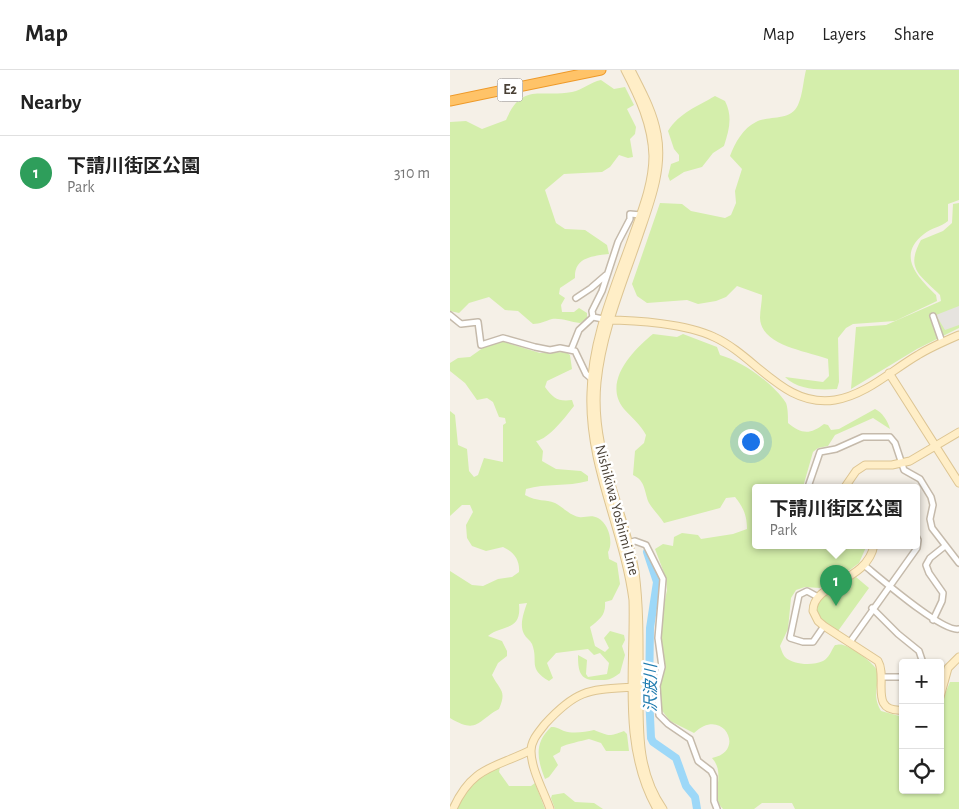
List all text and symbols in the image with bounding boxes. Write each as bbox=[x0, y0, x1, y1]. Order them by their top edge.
text: Map bbox=[25, 22, 68, 46]
text: Map bbox=[763, 26, 794, 44]
text: Layers bbox=[822, 26, 866, 44]
text: Share bbox=[894, 26, 934, 44]
road number: E2 bbox=[498, 78, 522, 102]
text: Nearby bbox=[20, 92, 81, 113]
text: 下請川街区公園 bbox=[67, 157, 200, 176]
text: 1 bbox=[33, 165, 39, 181]
text: 310 m bbox=[394, 165, 430, 181]
text: Park bbox=[67, 179, 95, 195]
your location bbox=[738, 429, 764, 455]
street label: Nishikiwa Yoshimi Line bbox=[592, 443, 642, 577]
popup bbox=[752, 484, 920, 549]
text: 下請川街区公園 bbox=[769, 500, 903, 519]
text: Park bbox=[769, 522, 797, 538]
pin: 1 bbox=[820, 565, 852, 606]
map controls bbox=[899, 659, 944, 794]
button: + bbox=[899, 659, 944, 704]
water label: 沢波川 bbox=[642, 662, 659, 712]
button: − bbox=[899, 704, 944, 749]
button: locate bbox=[899, 749, 944, 794]

